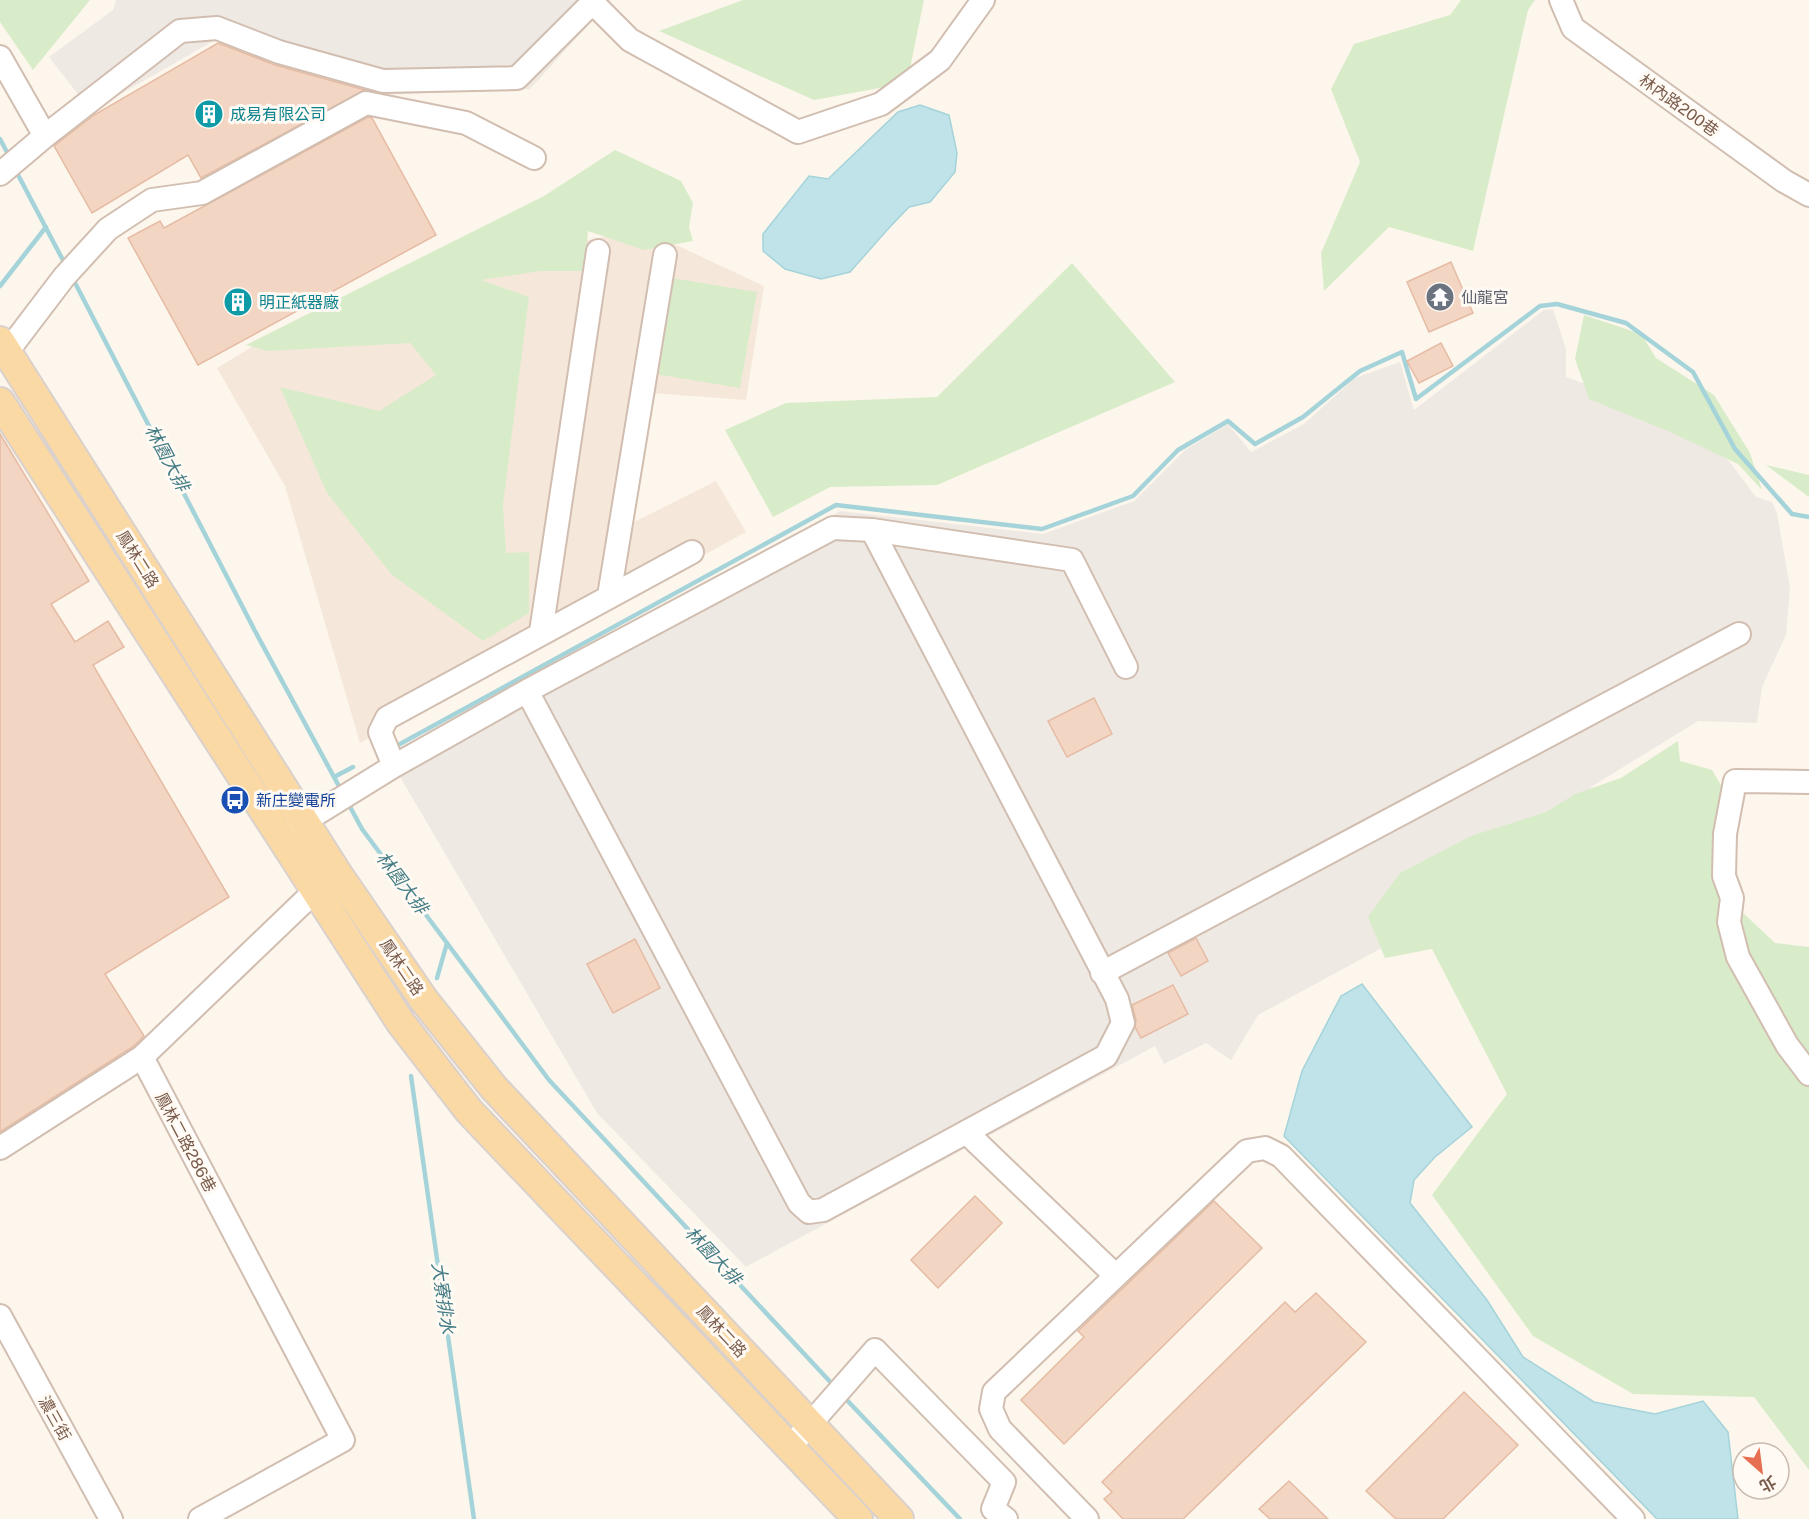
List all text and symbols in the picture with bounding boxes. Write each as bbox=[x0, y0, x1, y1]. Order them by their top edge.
street label: 林內路200巷 bbox=[1635, 70, 1722, 140]
building icon: 成易有限公司 bbox=[193, 98, 225, 130]
place label: 成易有限公司 bbox=[230, 105, 326, 124]
temple icon: 仙龍宮 bbox=[1424, 281, 1456, 313]
building icon: 明正紙器廠 bbox=[222, 286, 254, 318]
place label: 仙龍宮 bbox=[1461, 288, 1509, 307]
place label: 明正紙器廠 bbox=[259, 293, 339, 312]
water label: 林園大排 bbox=[141, 421, 195, 496]
street label: 鳳林二路 bbox=[113, 527, 163, 591]
bus stop icon: 新庄變電所 bbox=[219, 784, 251, 816]
place label: 新庄變電所 bbox=[256, 791, 336, 810]
water label: 林園大排 bbox=[372, 848, 434, 919]
street label: 鳳林二路 bbox=[376, 935, 427, 999]
street label: 鳳林二路286巷 bbox=[151, 1089, 220, 1195]
water label: 林園大排 bbox=[681, 1222, 747, 1291]
water label: 大寮排水 bbox=[428, 1261, 459, 1336]
street label: 鳳林二路 bbox=[693, 1301, 750, 1361]
street label: 濃三街 bbox=[35, 1393, 75, 1444]
north arrow bbox=[1731, 1441, 1791, 1501]
text: 北 bbox=[1756, 1472, 1779, 1496]

